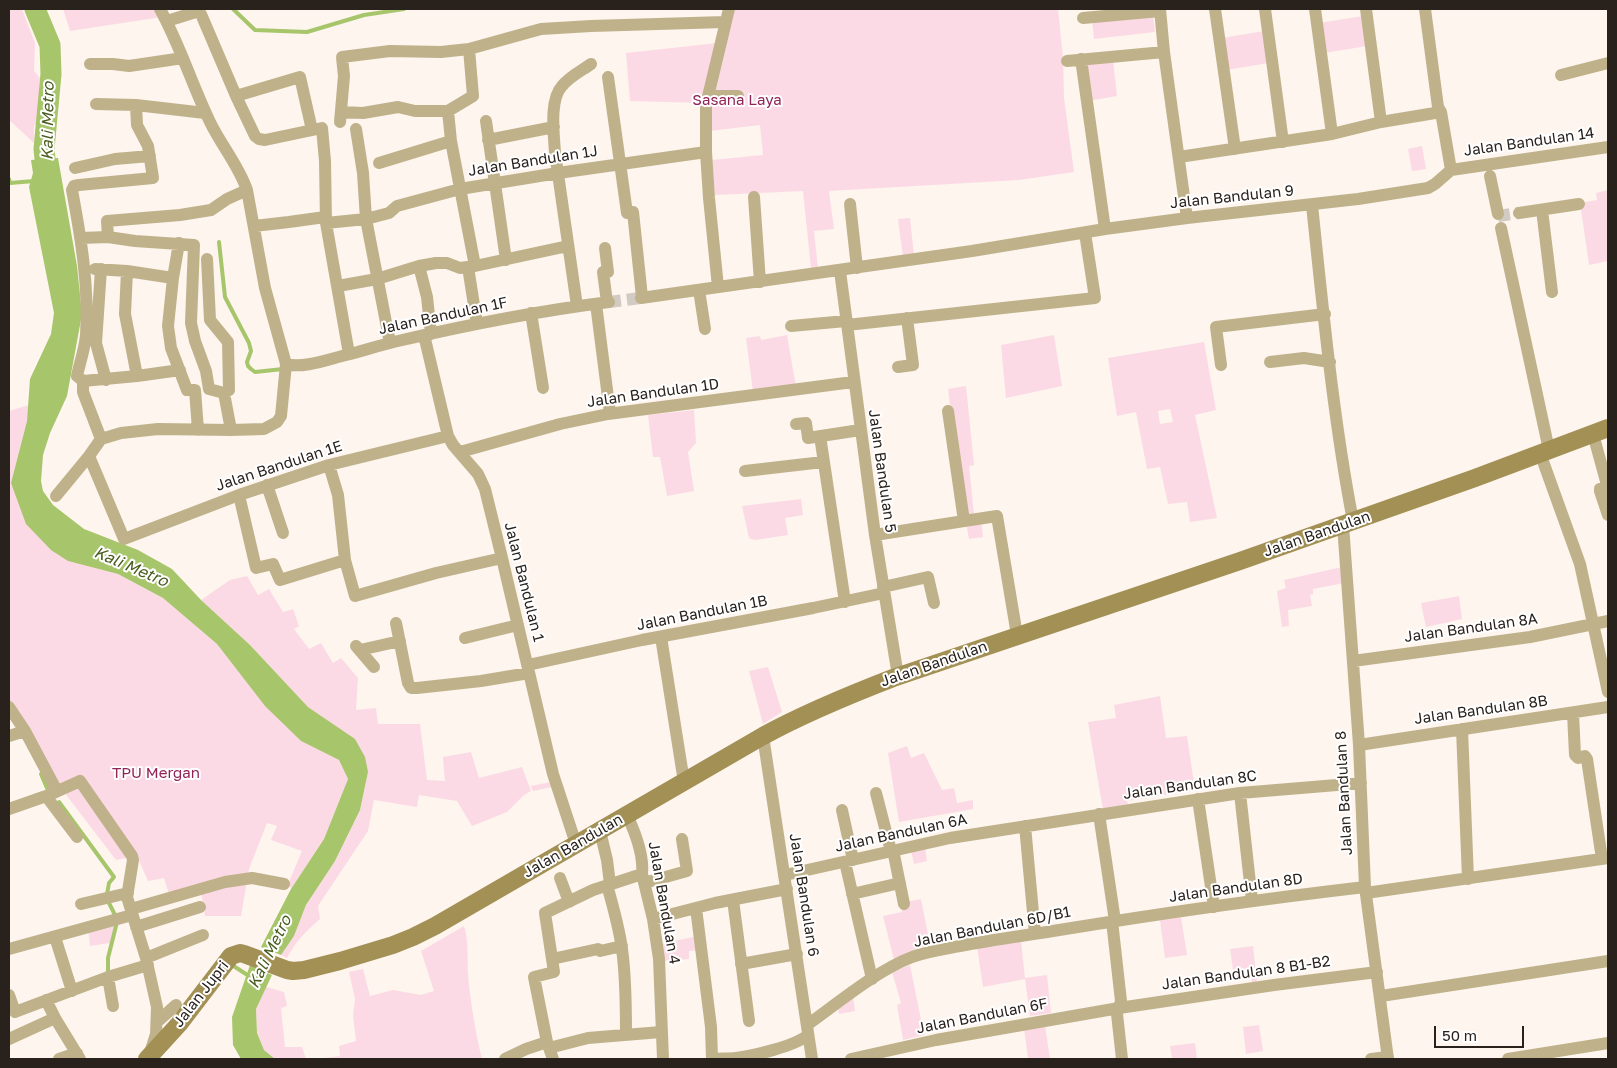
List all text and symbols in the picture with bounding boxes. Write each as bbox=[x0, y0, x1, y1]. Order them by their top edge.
water label: Kali Metro bbox=[38, 82, 58, 160]
park label: Sasana Laya bbox=[692, 91, 782, 109]
street label: Jalan Bandulan 14 bbox=[1463, 124, 1595, 160]
street label: Jalan Bandulan 1J bbox=[467, 142, 599, 180]
street label: Jalan Bandulan 9 bbox=[1169, 182, 1295, 212]
street label: Jalan Bandulan 1F bbox=[377, 294, 509, 338]
street label: Jalan Bandulan 1D bbox=[586, 375, 720, 411]
street label: Jalan Bandulan 5 bbox=[864, 408, 900, 534]
street label: Jalan Bandulan 1E bbox=[214, 437, 344, 495]
street label: Jalan Bandulan bbox=[1261, 507, 1373, 561]
street label: Jalan Bandulan 1 bbox=[500, 520, 548, 644]
water label: Kali Metro bbox=[91, 543, 171, 591]
street label: Jalan Bandulan 1B bbox=[635, 592, 769, 634]
street label: Jalan Bandulan 8A bbox=[1403, 610, 1539, 646]
street label: Jalan Bandulan bbox=[878, 637, 990, 691]
street label: Jalan Bandulan 8B bbox=[1413, 692, 1549, 728]
street label: Jalan Bandulan 8 bbox=[1332, 730, 1356, 856]
park label: TPU Mergan bbox=[112, 764, 200, 782]
street label: Jalan Bandulan 8C bbox=[1122, 767, 1258, 803]
street label: Jalan Bandulan bbox=[520, 810, 626, 882]
street label: Jalan Bandulan 6A bbox=[833, 810, 969, 856]
street label: Jalan Bandulan 6 bbox=[785, 832, 823, 958]
street label: Jalan Bandulan 4 bbox=[644, 840, 684, 966]
street label: Jalan Bandulan 8D bbox=[1168, 870, 1304, 906]
street label: Jalan Bandulan 6D/B1 bbox=[912, 903, 1072, 951]
water label: Kali Metro bbox=[244, 913, 296, 991]
street label: Jalan Bandulan 8 B1-B2 bbox=[1161, 952, 1331, 994]
street label: Jalan Jupri bbox=[169, 957, 233, 1031]
street label: Jalan Bandulan 6F bbox=[915, 994, 1049, 1038]
scale bar bbox=[1437, 1016, 1527, 1048]
text: 50 m bbox=[1442, 1026, 1477, 1044]

